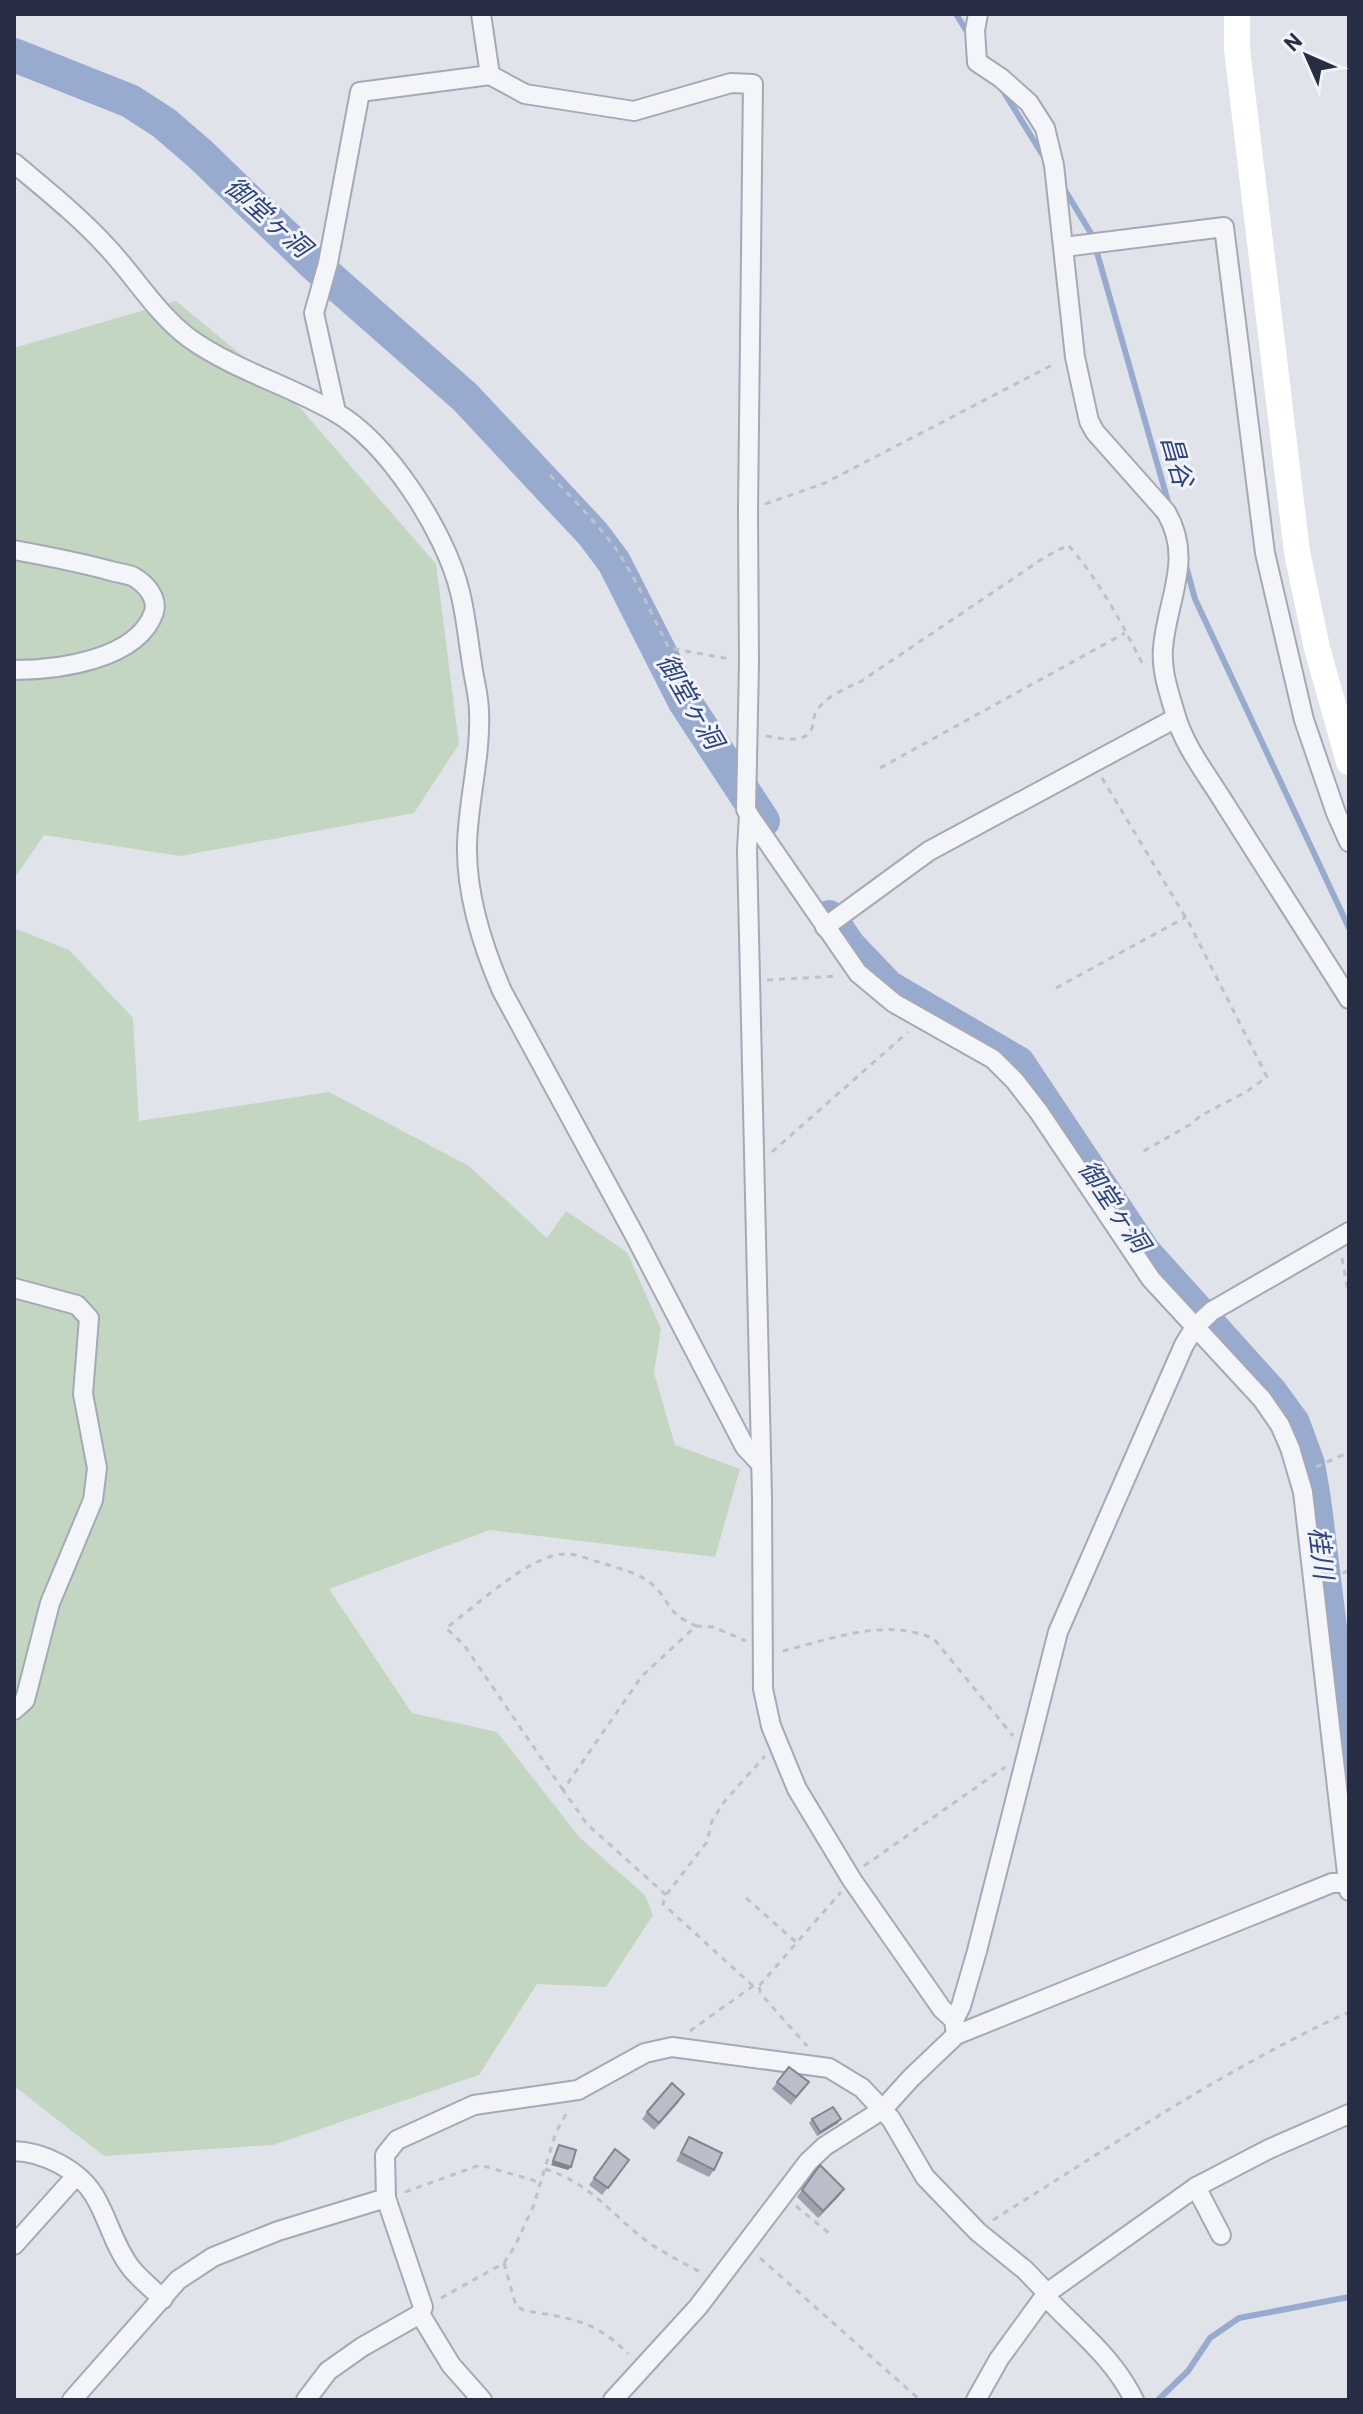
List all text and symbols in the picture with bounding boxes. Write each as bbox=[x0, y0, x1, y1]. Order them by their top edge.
north arrow bbox=[1267, 16, 1347, 96]
text: N bbox=[1278, 27, 1307, 56]
water label: 御堂ヶ洞 bbox=[220, 170, 321, 265]
water label: 昌谷 bbox=[1156, 431, 1201, 492]
water label: 御堂ヶ洞 bbox=[652, 647, 733, 756]
water label: 御堂ヶ洞 bbox=[1073, 1153, 1159, 1260]
water label: 桂川 bbox=[1304, 1525, 1341, 1583]

